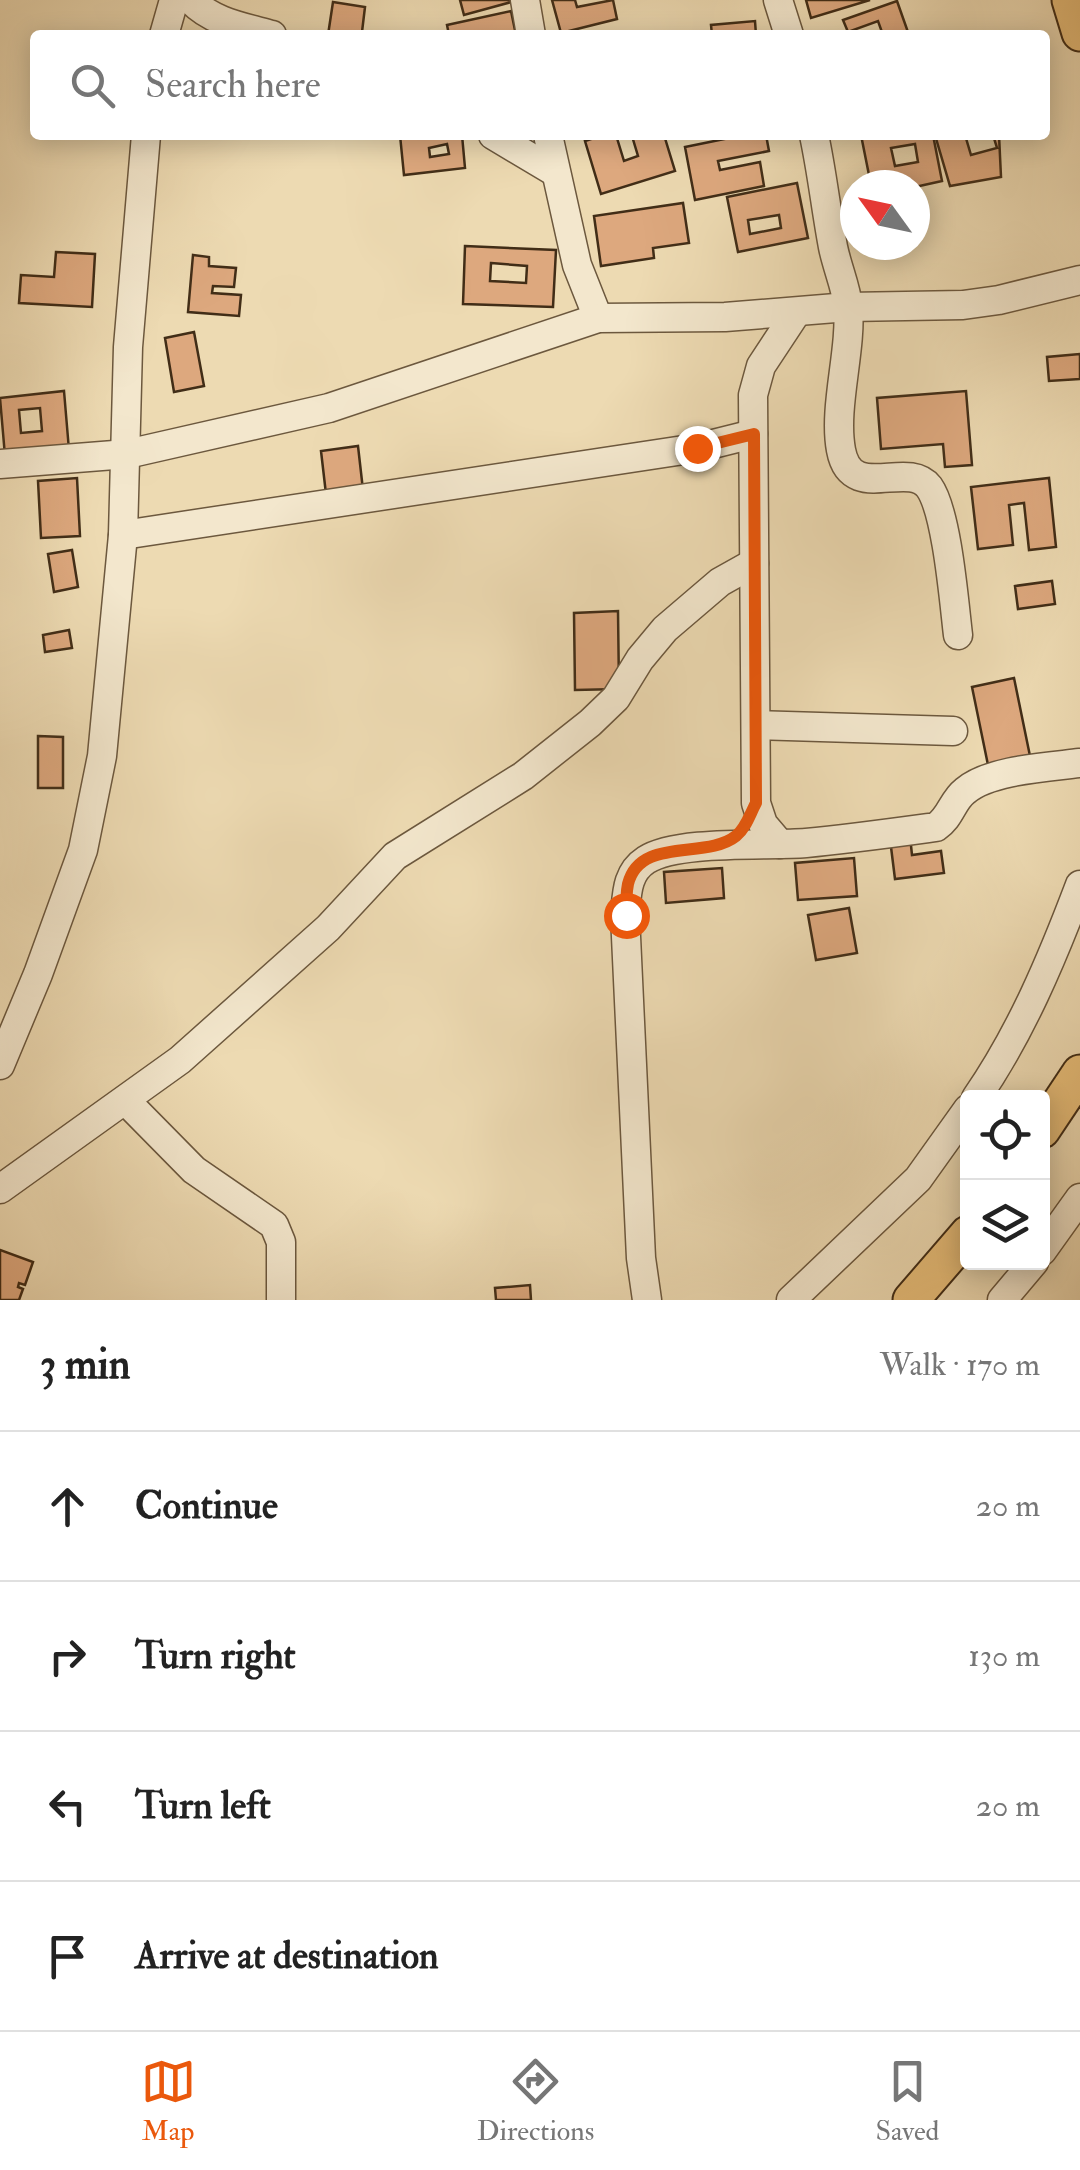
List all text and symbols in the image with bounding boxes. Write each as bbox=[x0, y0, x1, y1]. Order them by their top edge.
search box bbox=[30, 30, 1050, 140]
icon: search bbox=[65, 58, 120, 113]
text: Search here bbox=[145, 61, 321, 109]
north arrow bbox=[840, 170, 930, 260]
route end bbox=[675, 426, 721, 472]
route start bbox=[604, 893, 650, 939]
map controls bbox=[960, 1090, 1050, 1270]
button: locate bbox=[960, 1090, 1050, 1180]
button: layers bbox=[960, 1180, 1050, 1270]
text: 3 min bbox=[40, 1339, 130, 1391]
text: Walk · 170 m bbox=[880, 1345, 1040, 1385]
icon: ahead bbox=[40, 1479, 95, 1534]
text: Continue bbox=[135, 1482, 278, 1530]
text: 20 m bbox=[976, 1486, 1040, 1526]
icon: right bbox=[40, 1629, 95, 1684]
text: Turn right bbox=[135, 1632, 296, 1680]
text: 130 m bbox=[968, 1636, 1040, 1676]
icon: left bbox=[40, 1779, 95, 1834]
text: Turn left bbox=[135, 1782, 271, 1830]
text: 20 m bbox=[976, 1786, 1040, 1826]
icon: arrive bbox=[40, 1929, 95, 1984]
text: Arrive at destination bbox=[135, 1932, 439, 1980]
tab: Map bbox=[141, 2054, 196, 2149]
tab: Directions bbox=[477, 2054, 594, 2149]
tab: Saved bbox=[875, 2054, 939, 2149]

